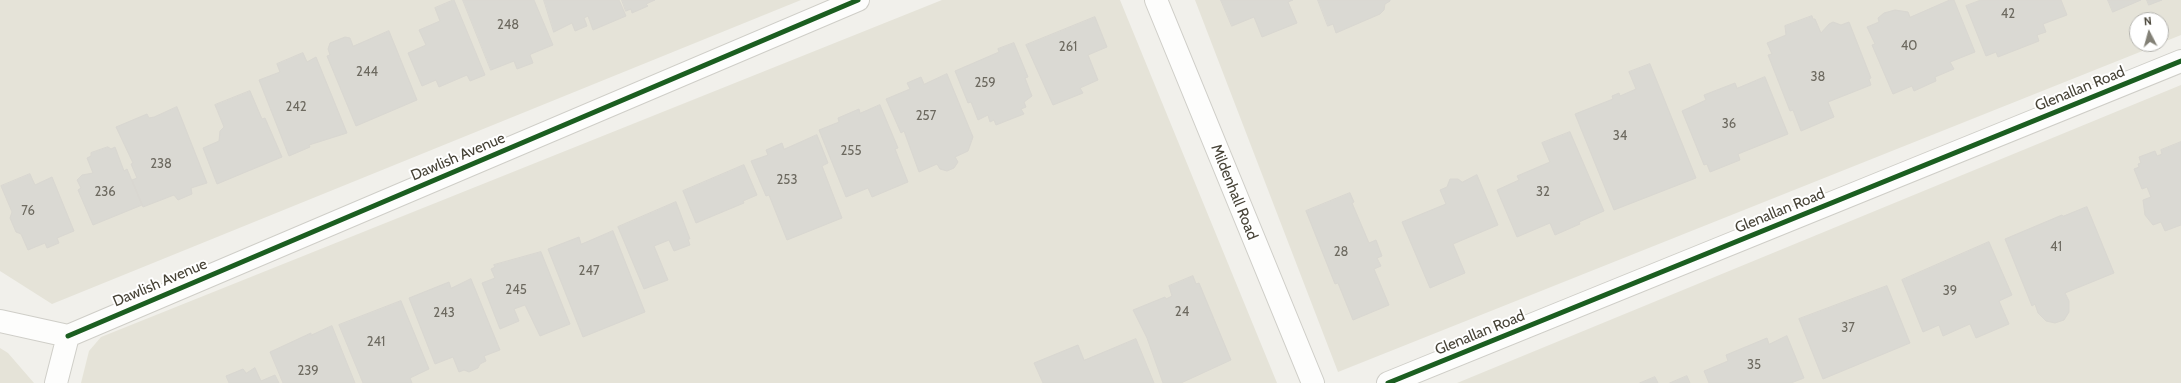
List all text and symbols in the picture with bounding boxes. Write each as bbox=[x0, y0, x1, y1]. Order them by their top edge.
house number: 42 bbox=[2001, 6, 2015, 22]
north arrow bbox=[2129, 12, 2169, 52]
text: N bbox=[2143, 14, 2152, 28]
house number: 248 bbox=[497, 17, 519, 33]
house number: 40 bbox=[1901, 38, 1917, 54]
house number: 261 bbox=[1059, 39, 1077, 55]
street label: Glenallan Road bbox=[2032, 63, 2128, 115]
house number: 244 bbox=[356, 64, 378, 80]
house number: 38 bbox=[1811, 69, 1825, 85]
house number: 259 bbox=[974, 75, 996, 91]
house number: 242 bbox=[285, 99, 307, 115]
house number: 257 bbox=[916, 108, 936, 124]
house number: 36 bbox=[1722, 116, 1736, 132]
house number: 34 bbox=[1613, 128, 1627, 144]
street label: Dawlish Avenue bbox=[408, 129, 508, 185]
street label: Mildenhall Road bbox=[1207, 142, 1261, 242]
house number: 255 bbox=[841, 143, 861, 159]
house number: 238 bbox=[150, 156, 172, 172]
house number: 253 bbox=[777, 172, 797, 188]
house number: 236 bbox=[94, 184, 116, 200]
house number: 32 bbox=[1536, 184, 1550, 200]
street label: Glenallan Road bbox=[1732, 185, 1828, 237]
house number: 76 bbox=[21, 203, 35, 219]
house number: 41 bbox=[2050, 239, 2062, 255]
house number: 28 bbox=[1334, 244, 1348, 260]
street label: Dawlish Avenue bbox=[110, 255, 210, 311]
house number: 247 bbox=[579, 263, 599, 279]
house number: 245 bbox=[505, 282, 527, 298]
house number: 39 bbox=[1943, 283, 1957, 299]
house number: 24 bbox=[1175, 304, 1189, 320]
house number: 243 bbox=[433, 305, 455, 321]
street label: Glenallan Road bbox=[1432, 307, 1528, 359]
house number: 37 bbox=[1841, 320, 1855, 336]
house number: 241 bbox=[367, 334, 385, 350]
house number: 35 bbox=[1747, 357, 1761, 373]
house number: 239 bbox=[297, 363, 319, 379]

